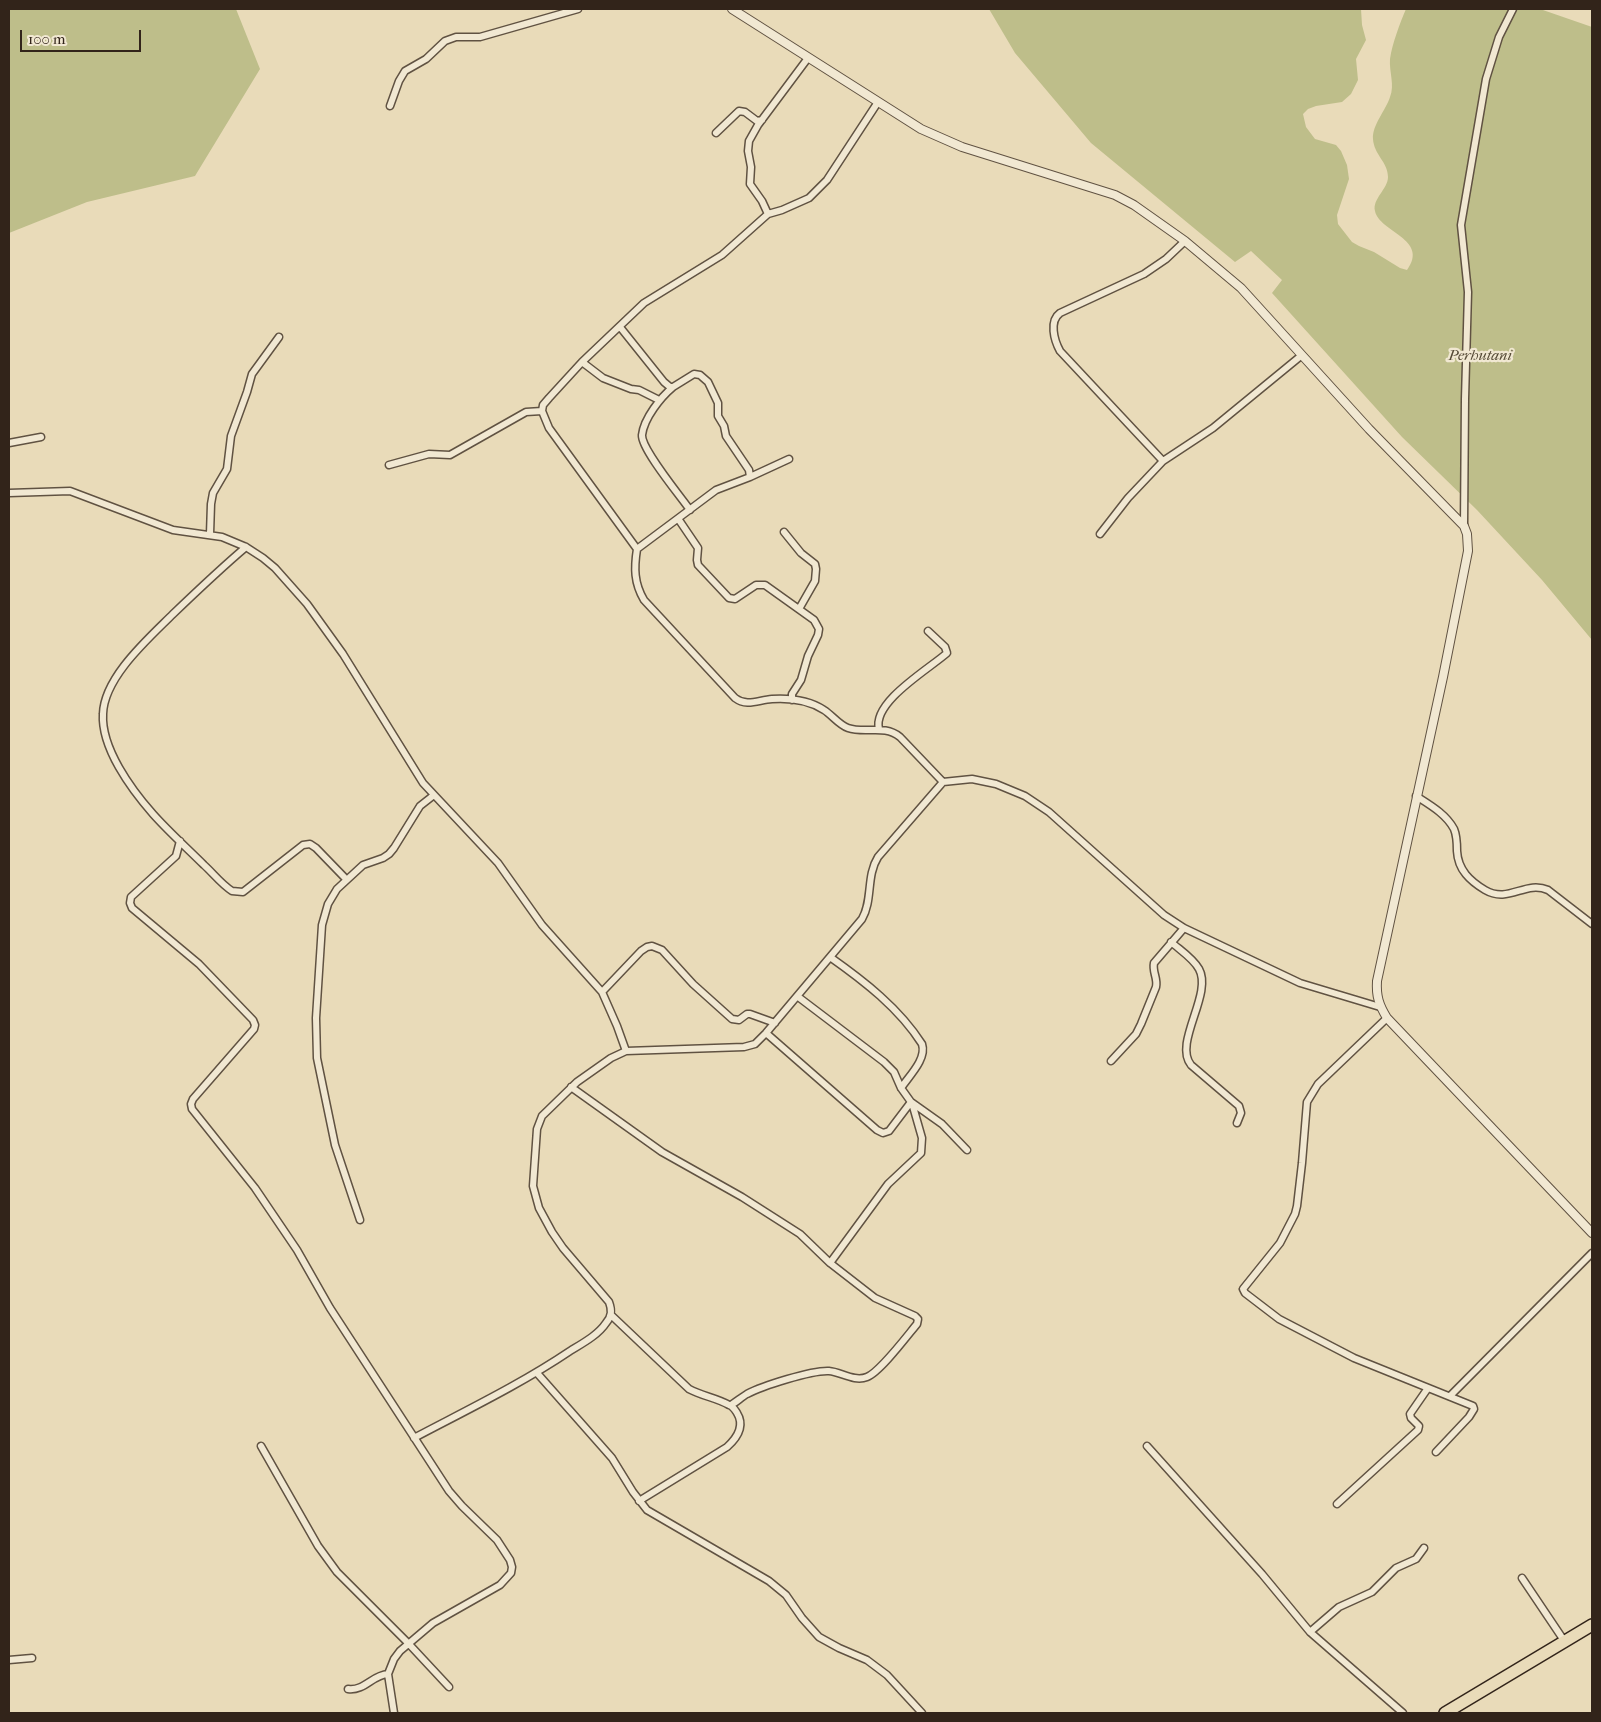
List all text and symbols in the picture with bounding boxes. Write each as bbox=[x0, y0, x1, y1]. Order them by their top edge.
scale bar bbox=[22, 20, 144, 52]
text: 100 m bbox=[28, 30, 66, 48]
park label: Perhutani bbox=[1448, 347, 1512, 365]

